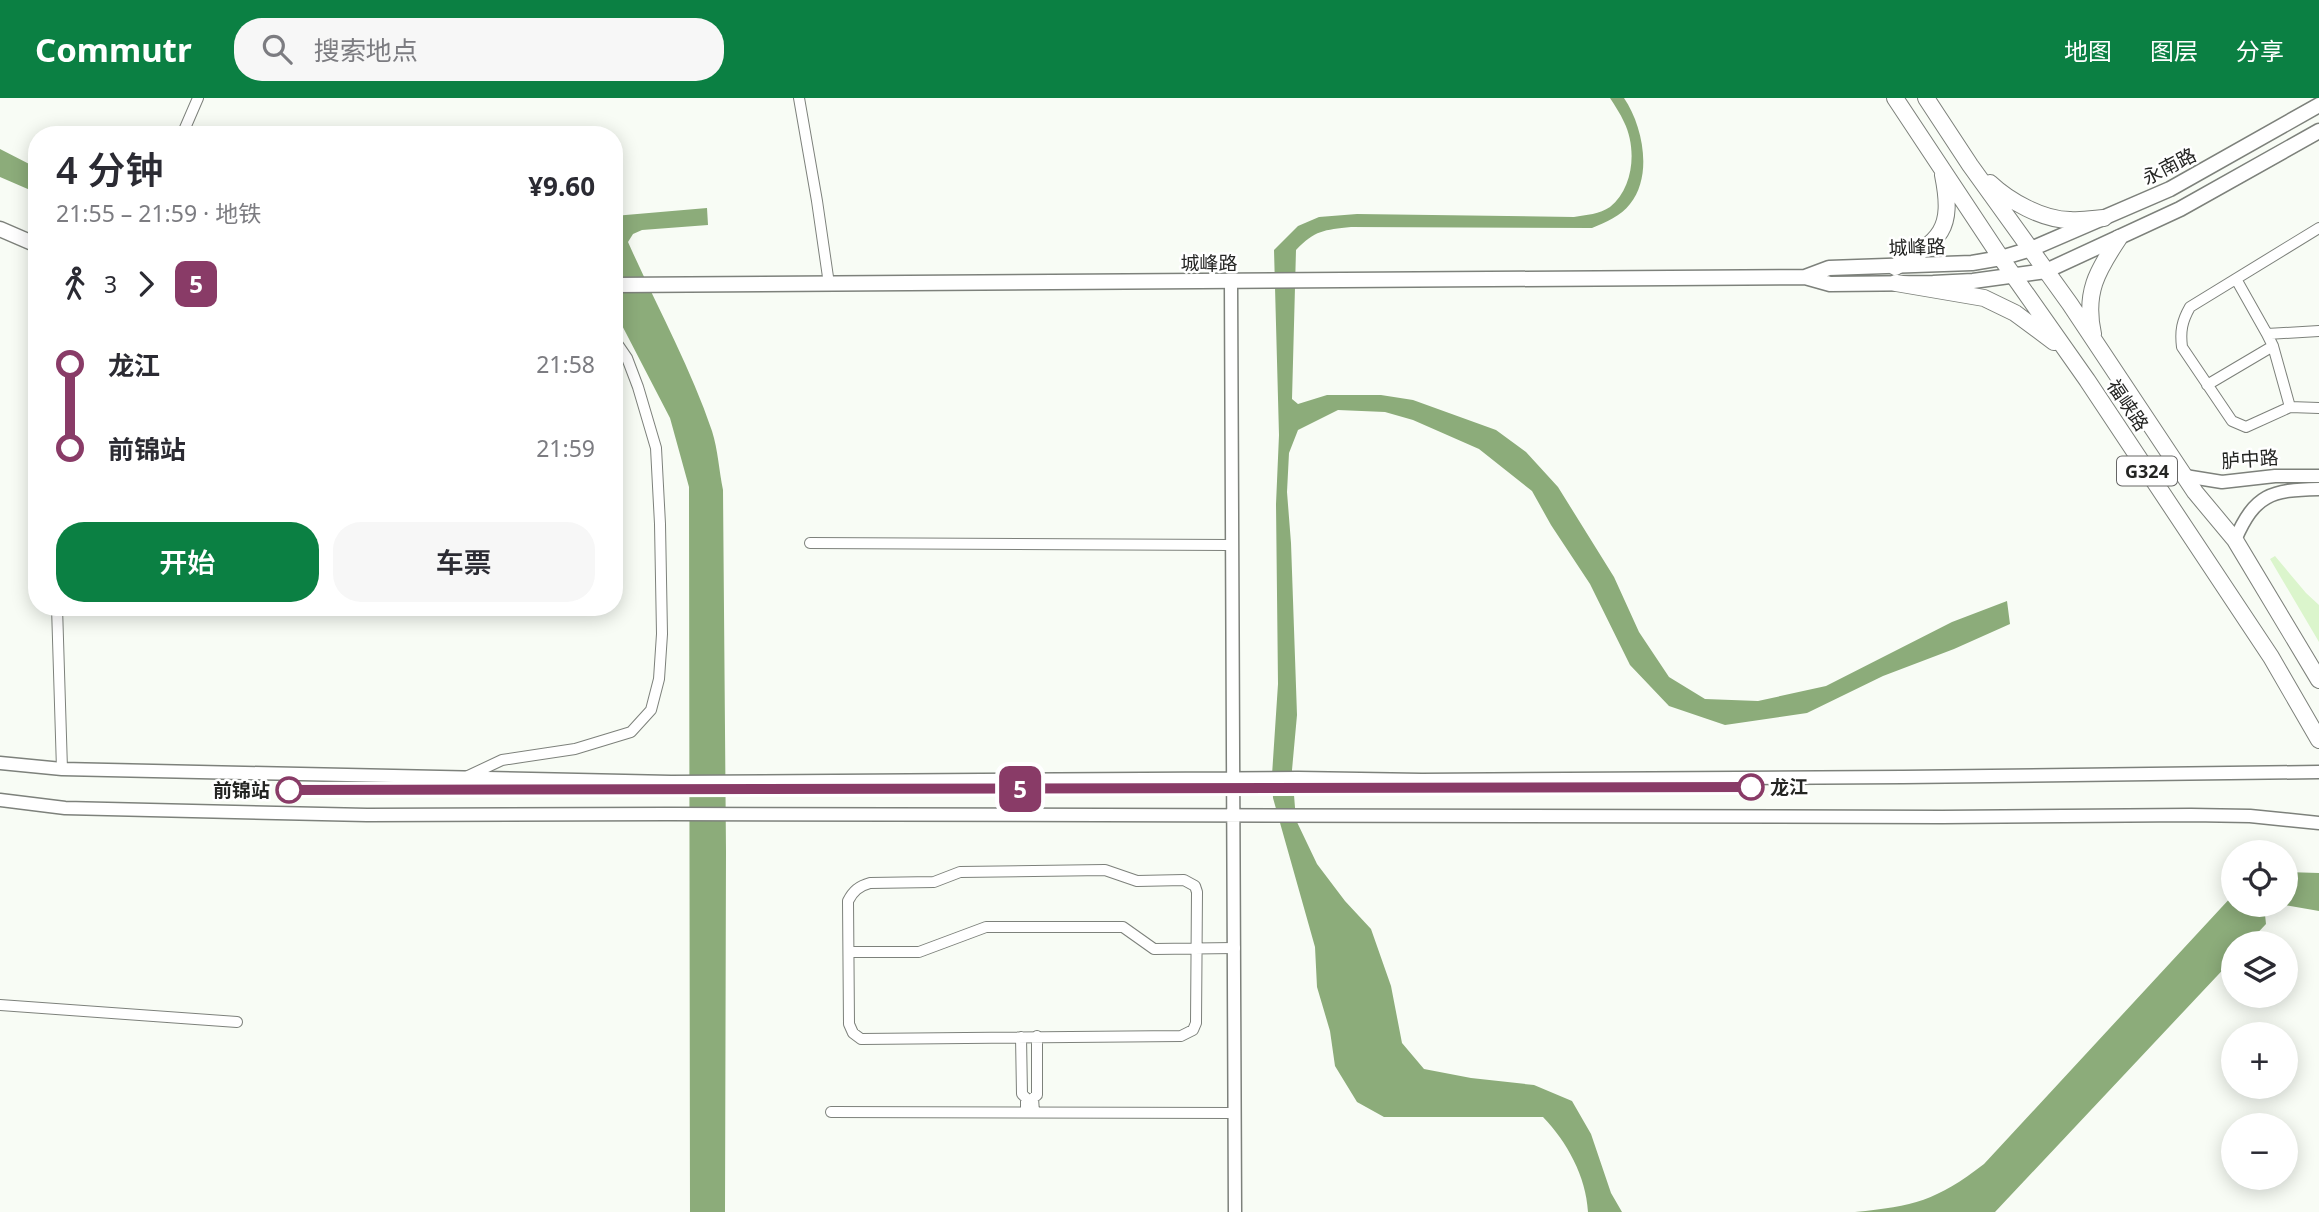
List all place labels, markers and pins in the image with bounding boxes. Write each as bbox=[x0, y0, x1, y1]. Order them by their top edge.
marker: 龙江 bbox=[1738, 774, 1764, 800]
place label: 龙江 bbox=[1770, 774, 1808, 800]
place label: 前锦站 bbox=[213, 777, 270, 803]
marker: 前锦站 bbox=[276, 777, 302, 803]

